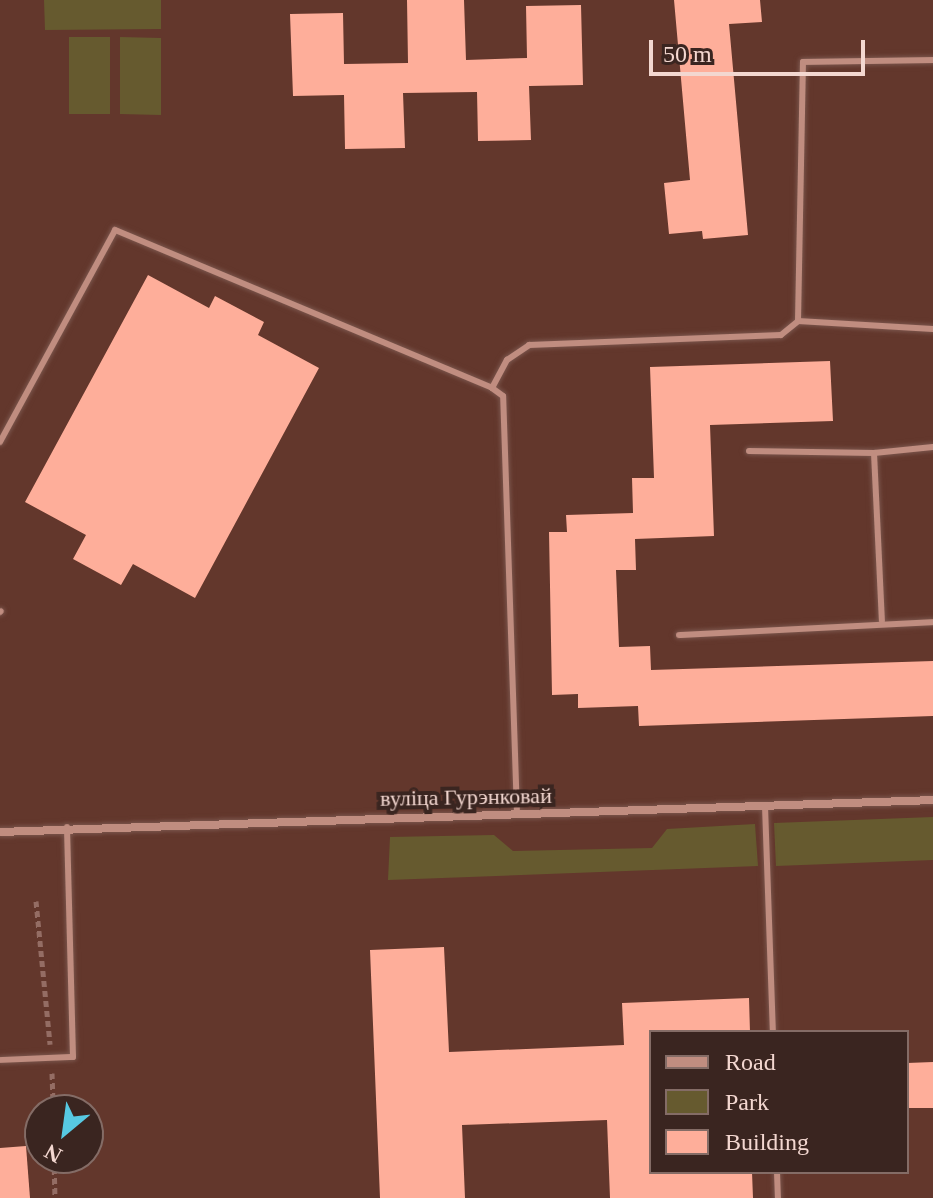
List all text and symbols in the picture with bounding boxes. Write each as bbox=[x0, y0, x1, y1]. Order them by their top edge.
scale bar bbox=[653, 24, 869, 74]
text: 50 m bbox=[663, 41, 712, 67]
street label: вуліца Гурэнковай bbox=[380, 782, 552, 812]
legend bbox=[649, 1030, 909, 1174]
text: Road bbox=[725, 1049, 776, 1075]
text: Park bbox=[725, 1089, 769, 1115]
north arrow bbox=[24, 1094, 104, 1174]
text: Building bbox=[725, 1129, 809, 1155]
text: N bbox=[40, 1139, 66, 1168]

